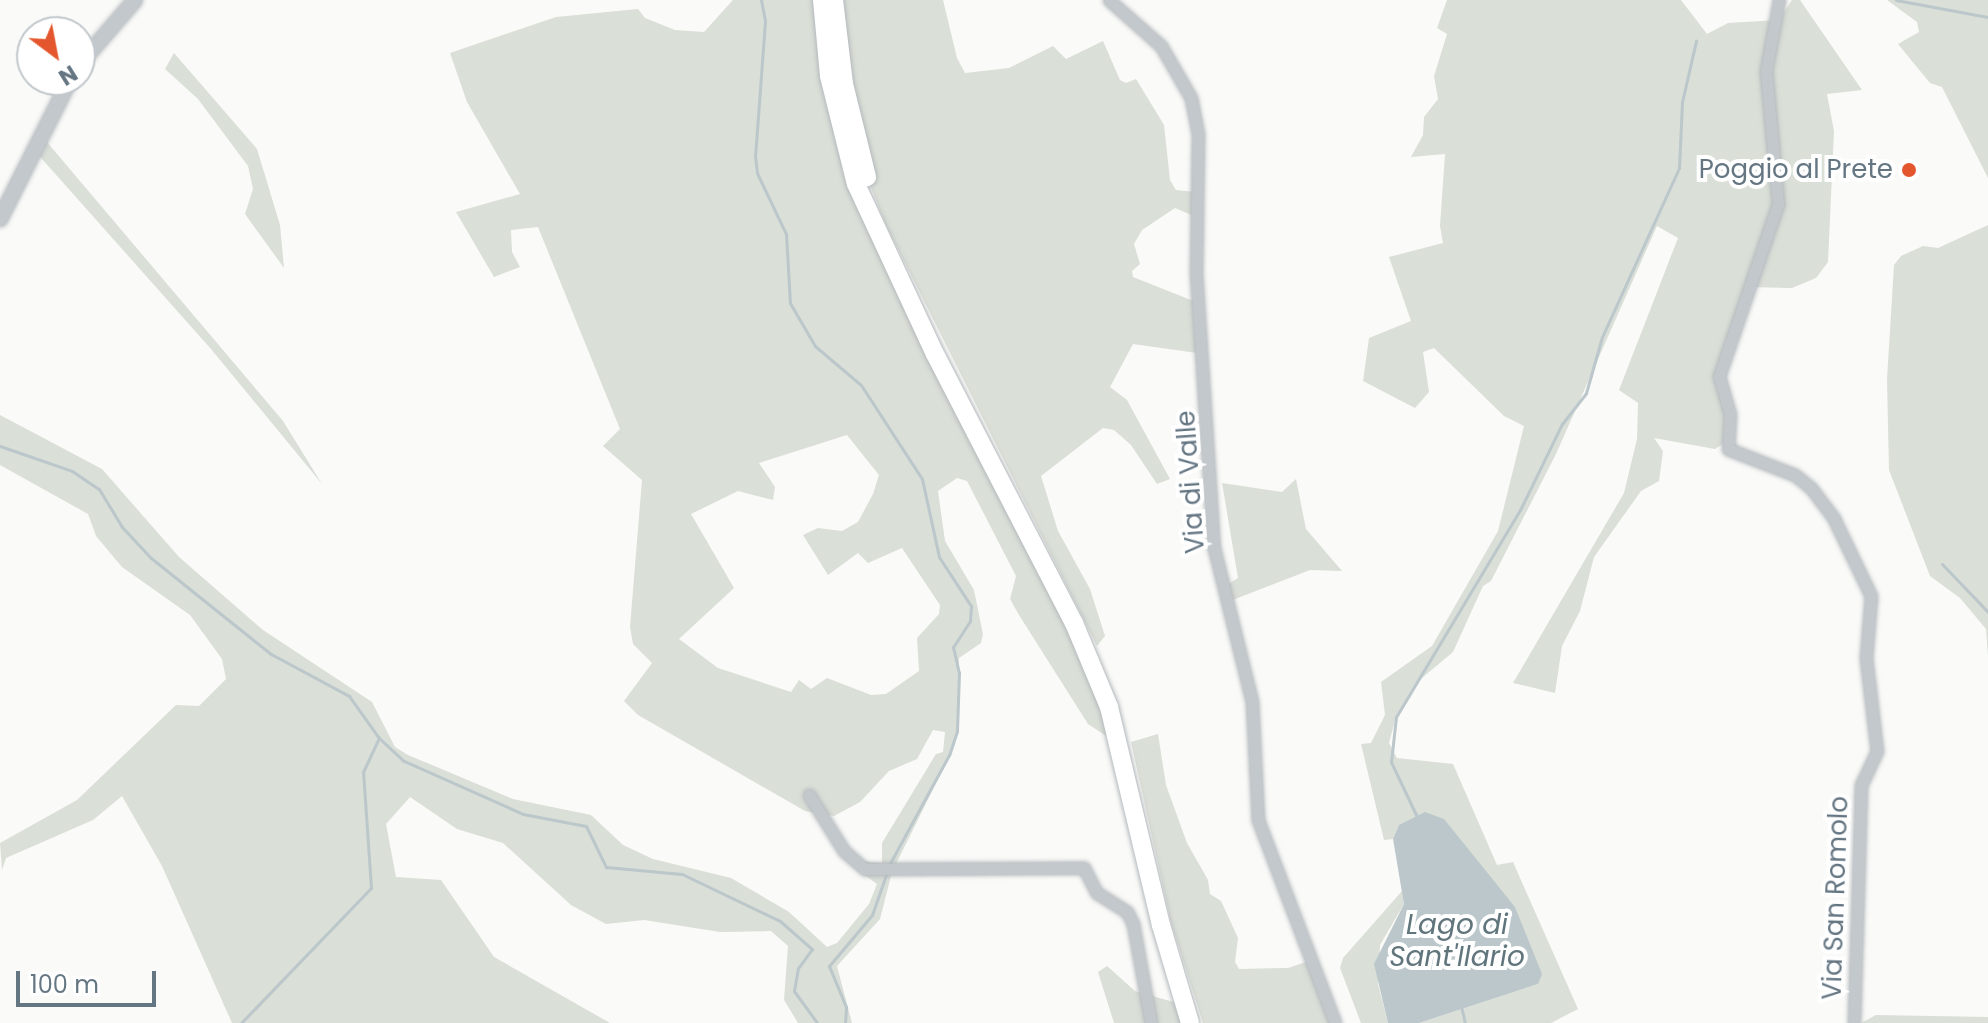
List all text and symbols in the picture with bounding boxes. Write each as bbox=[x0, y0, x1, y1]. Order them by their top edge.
north arrow bbox=[16, 16, 96, 96]
text: N bbox=[53, 58, 83, 93]
place label: Poggio al Prete bbox=[1699, 154, 1893, 186]
marker: Poggio al Prete bbox=[1900, 161, 1918, 179]
street label: Via di Valle bbox=[1170, 409, 1212, 555]
street label: Via San Romolo bbox=[1817, 796, 1855, 1000]
water label: Lago di Sant'Ilario bbox=[1389, 908, 1525, 974]
scale bar bbox=[20, 955, 160, 1005]
text: 100 m bbox=[30, 968, 99, 1001]

